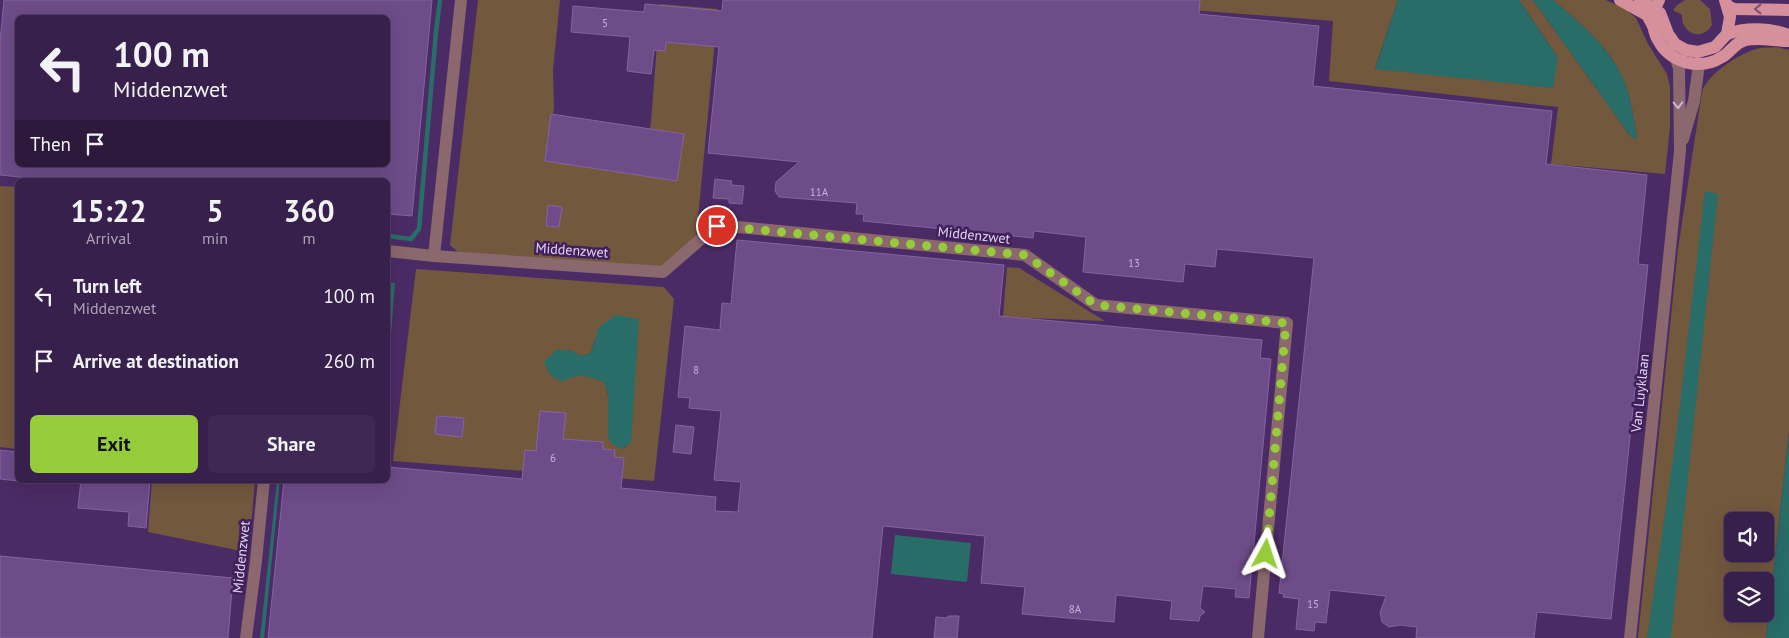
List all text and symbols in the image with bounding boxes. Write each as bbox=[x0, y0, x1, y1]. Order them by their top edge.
one-way arrow bbox=[1754, 4, 1762, 14]
house number: 5 bbox=[602, 16, 608, 30]
text: 100 m bbox=[113, 31, 210, 77]
icon: left bbox=[30, 35, 95, 100]
text: Middenzwet bbox=[113, 75, 228, 103]
one-way arrow bbox=[1673, 101, 1684, 109]
icon: arrive bbox=[81, 130, 109, 158]
text: Then bbox=[30, 132, 71, 156]
house number: 11A bbox=[810, 185, 829, 199]
text: 15:22 bbox=[70, 191, 147, 230]
text: 5 bbox=[207, 191, 224, 230]
text: 360 bbox=[283, 191, 335, 230]
pin bbox=[696, 205, 738, 247]
icon: arrive bbox=[703, 212, 731, 240]
street label: Middenzwet bbox=[937, 222, 1011, 248]
text: Arrival bbox=[86, 228, 131, 248]
text: min bbox=[202, 228, 228, 248]
text: m bbox=[303, 228, 316, 248]
street label: Middenzwet bbox=[535, 238, 609, 262]
house number: 13 bbox=[1128, 256, 1140, 270]
text: Turn left bbox=[73, 274, 142, 298]
icon: left bbox=[30, 282, 58, 310]
text: 100 m bbox=[323, 284, 375, 308]
text: Middenzwet bbox=[73, 298, 156, 318]
icon: arrive bbox=[30, 347, 58, 375]
text: Arrive at destination bbox=[73, 349, 239, 373]
text: 260 m bbox=[323, 349, 375, 373]
street label: Van Luyklaan bbox=[1627, 353, 1653, 434]
house number: 8 bbox=[693, 363, 699, 377]
button: Exit bbox=[30, 415, 198, 473]
button: Share bbox=[208, 415, 375, 473]
house number: 6 bbox=[550, 451, 556, 465]
map controls bbox=[1724, 512, 1774, 622]
button: sound bbox=[1724, 512, 1774, 562]
street label: Middenzwet bbox=[228, 520, 254, 594]
position arrow bbox=[1239, 527, 1291, 579]
button: layers bbox=[1724, 572, 1774, 622]
house number: 15 bbox=[1307, 597, 1319, 611]
house number: 8A bbox=[1069, 602, 1082, 616]

